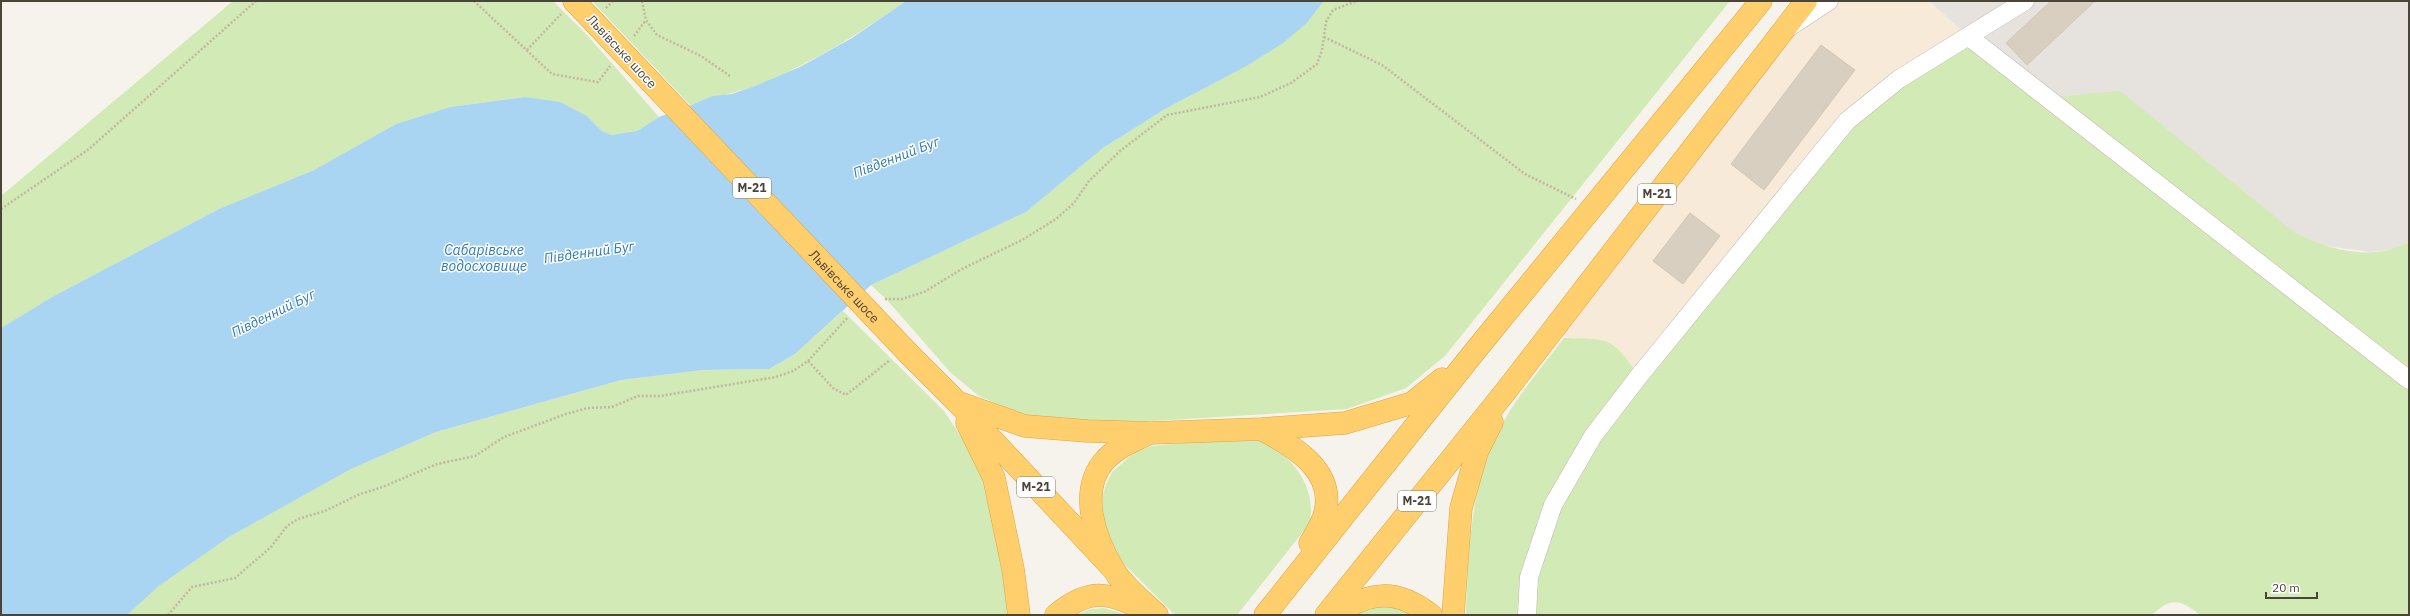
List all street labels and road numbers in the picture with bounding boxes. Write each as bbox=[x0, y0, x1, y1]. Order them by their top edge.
street label: Львівське шосе bbox=[583, 11, 660, 92]
road number: М-21 bbox=[733, 178, 771, 198]
road number: М-21 bbox=[1638, 184, 1676, 204]
street label: Львівське шосе bbox=[805, 246, 883, 327]
road number: М-21 bbox=[1017, 477, 1055, 497]
road number: М-21 bbox=[1398, 491, 1436, 511]

